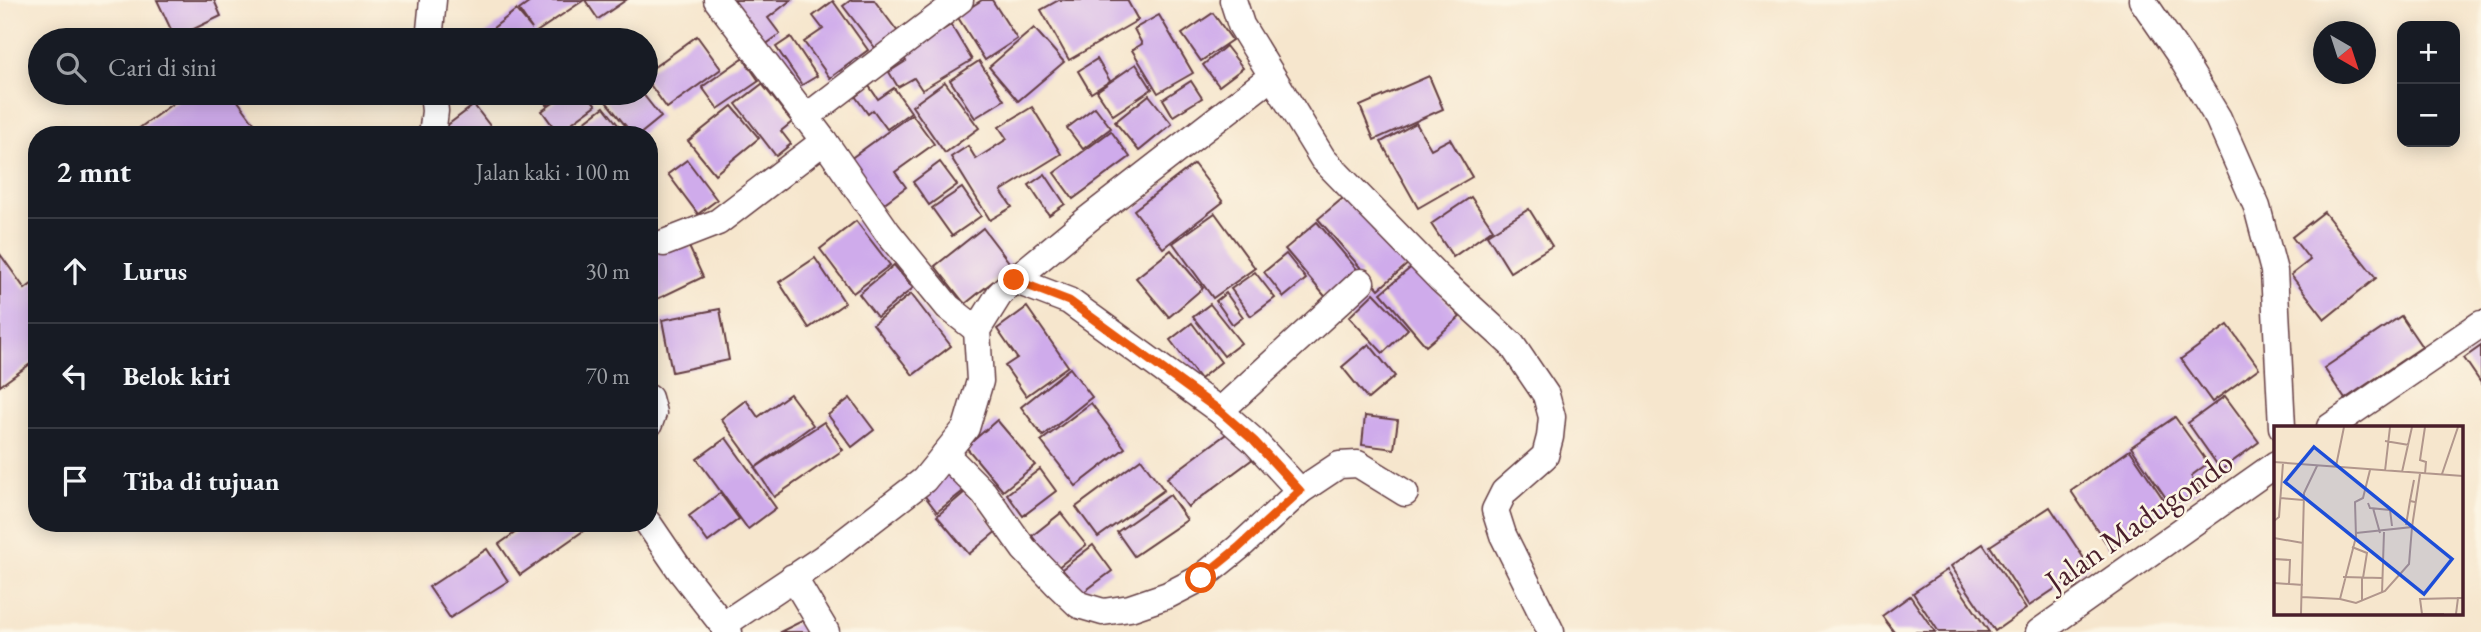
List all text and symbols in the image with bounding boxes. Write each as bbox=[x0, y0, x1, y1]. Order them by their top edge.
north arrow bbox=[2313, 21, 2376, 84]
map controls bbox=[2397, 21, 2460, 147]
button: + bbox=[2397, 21, 2460, 84]
search box bbox=[28, 28, 658, 105]
icon: search bbox=[52, 48, 90, 86]
text: Cari di sini bbox=[108, 50, 217, 84]
button: − bbox=[2397, 84, 2460, 147]
text: 2 mnt bbox=[56, 152, 131, 191]
text: Jalan kaki · 100 m bbox=[476, 157, 630, 187]
icon: ahead bbox=[56, 252, 94, 290]
text: Lurus bbox=[123, 254, 187, 288]
text: 30 m bbox=[585, 256, 630, 286]
route end bbox=[998, 264, 1029, 295]
icon: left bbox=[56, 357, 94, 395]
text: Belok kiri bbox=[123, 359, 230, 393]
text: 70 m bbox=[585, 361, 630, 391]
inset map bbox=[2274, 426, 2464, 614]
street label: Jalan Madugondo bbox=[2034, 441, 2241, 603]
icon: arrive bbox=[56, 462, 94, 500]
text: Tiba di tujuan bbox=[123, 464, 279, 498]
route start bbox=[1185, 562, 1216, 593]

